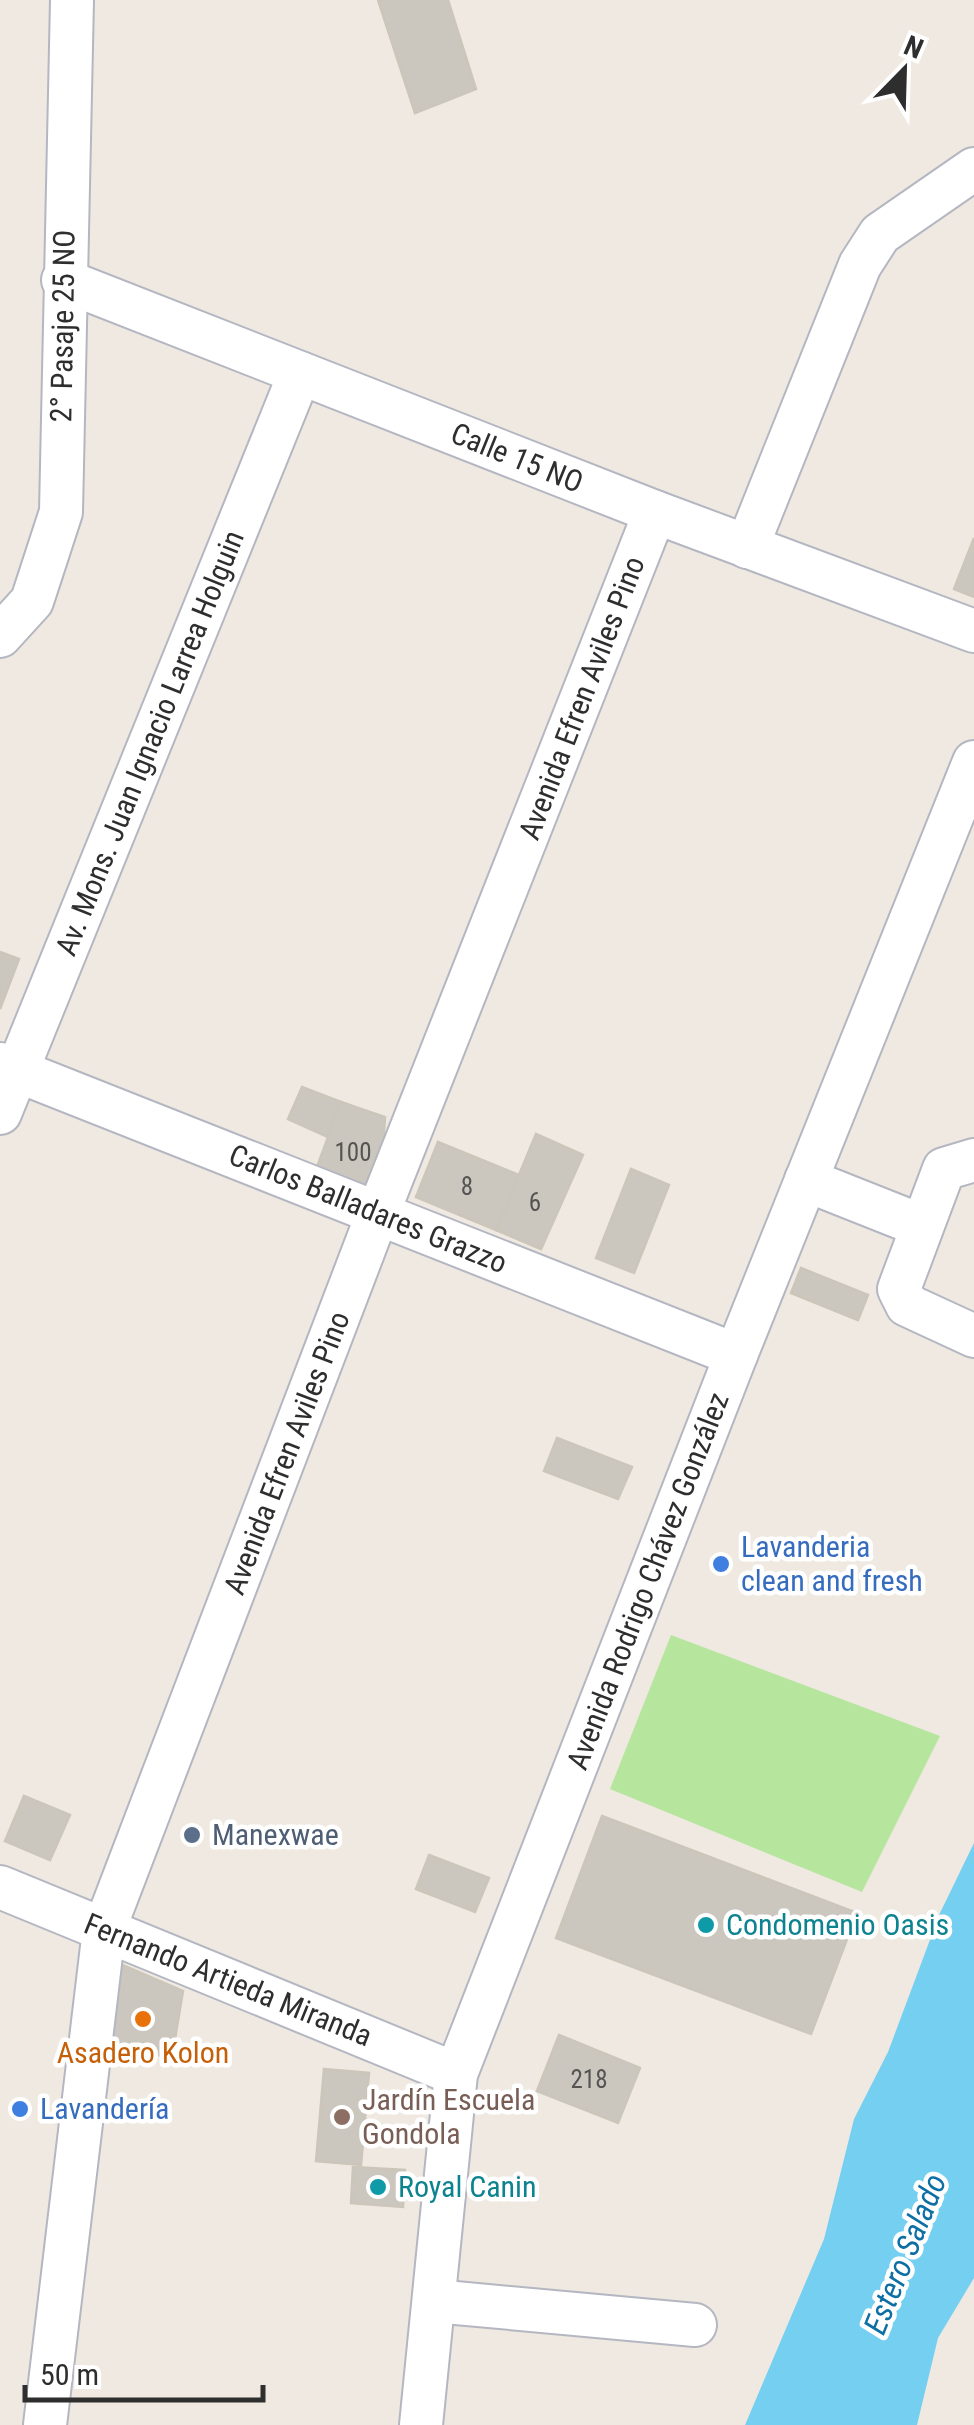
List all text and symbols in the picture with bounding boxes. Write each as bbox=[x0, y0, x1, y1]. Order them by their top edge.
north arrow bbox=[854, 20, 954, 120]
text: N bbox=[899, 29, 928, 66]
street label: 2° Pasaje 25 NO bbox=[43, 229, 82, 423]
street label: Calle 15 NO bbox=[446, 415, 588, 500]
street label: Av. Mons. Juan Ignacio Larrea Holguin bbox=[48, 525, 251, 960]
street label: Avenida Efren Aviles Pino bbox=[511, 551, 652, 844]
street label: Carlos Balladares Grazzo bbox=[224, 1137, 512, 1280]
house number: 100 bbox=[334, 1138, 372, 1167]
house number: 8 bbox=[461, 1172, 473, 1201]
house number: 6 bbox=[529, 1188, 541, 1217]
street label: Avenida Efren Aviles Pino bbox=[216, 1306, 357, 1599]
street label: Avenida Rodrigo Chávez González bbox=[559, 1387, 736, 1774]
place label: Lavanderia clean and fresh bbox=[741, 1529, 923, 1598]
marker: Lavanderia clean and fresh bbox=[710, 1553, 732, 1575]
place label: Manexwae bbox=[212, 1817, 339, 1852]
marker: Manexwae bbox=[181, 1824, 203, 1846]
street label: Fernando Artieda Miranda bbox=[79, 1906, 377, 2053]
place label: Condomenio Oasis bbox=[726, 1907, 949, 1942]
marker: Condomenio Oasis bbox=[695, 1914, 717, 1936]
marker: Asadero Kolon bbox=[132, 2008, 154, 2030]
place label: Asadero Kolon bbox=[57, 2035, 229, 2070]
house number: 218 bbox=[570, 2065, 608, 2094]
place label: Jardín Escuela Gondola bbox=[362, 2082, 535, 2151]
place label: Lavandería bbox=[40, 2091, 169, 2126]
marker: Lavandería bbox=[9, 2098, 31, 2120]
marker: Jardín Escuela Gondola bbox=[331, 2106, 353, 2128]
water label: Estero Salado bbox=[856, 2168, 954, 2340]
place label: Royal Canin bbox=[398, 2169, 537, 2204]
marker: Royal Canin bbox=[367, 2176, 389, 2198]
scale bar bbox=[25, 2340, 262, 2402]
text: 50 m bbox=[40, 2357, 99, 2392]

